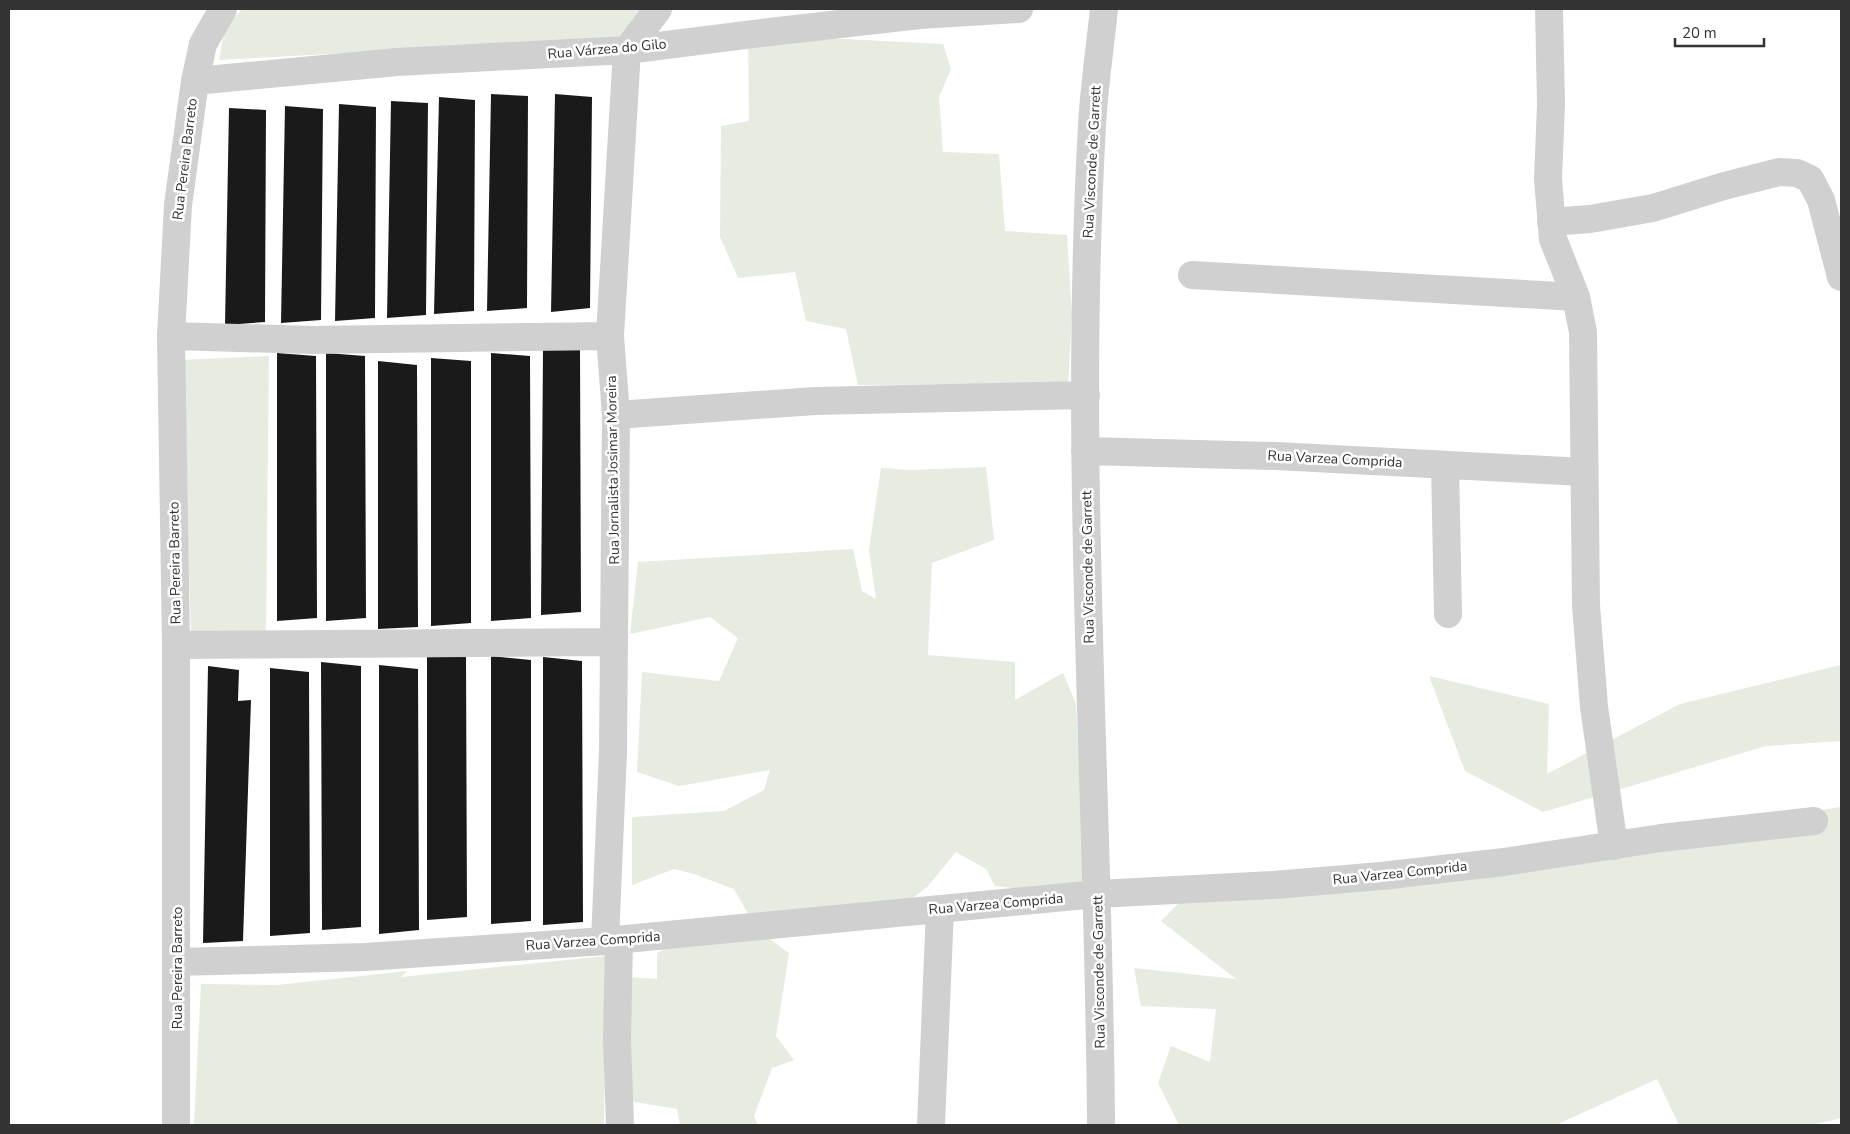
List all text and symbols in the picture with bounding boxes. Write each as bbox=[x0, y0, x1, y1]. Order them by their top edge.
scale bar bbox=[1675, 15, 1764, 47]
text: 20 m bbox=[1682, 23, 1717, 43]
street label: Rua Várzea do Gilo bbox=[547, 34, 667, 64]
street label: Rua Visconde de Garrett bbox=[1079, 85, 1105, 239]
street label: Rua Pereira Barreto bbox=[168, 97, 202, 221]
street label: Rua Jornalista Josimar Moreira bbox=[602, 375, 624, 565]
street label: Rua Varzea Comprida bbox=[1267, 446, 1403, 472]
street label: Rua Visconde de Garrett bbox=[1077, 490, 1099, 644]
street label: Rua Pereira Barreto bbox=[164, 501, 186, 625]
street label: Rua Varzea Comprida bbox=[1332, 856, 1468, 890]
street label: Rua Varzea Comprida bbox=[928, 889, 1064, 919]
street label: Rua Visconde de Garrett bbox=[1088, 895, 1110, 1049]
street label: Rua Pereira Barreto bbox=[168, 906, 187, 1029]
street label: Rua Varzea Comprida bbox=[525, 927, 661, 955]

